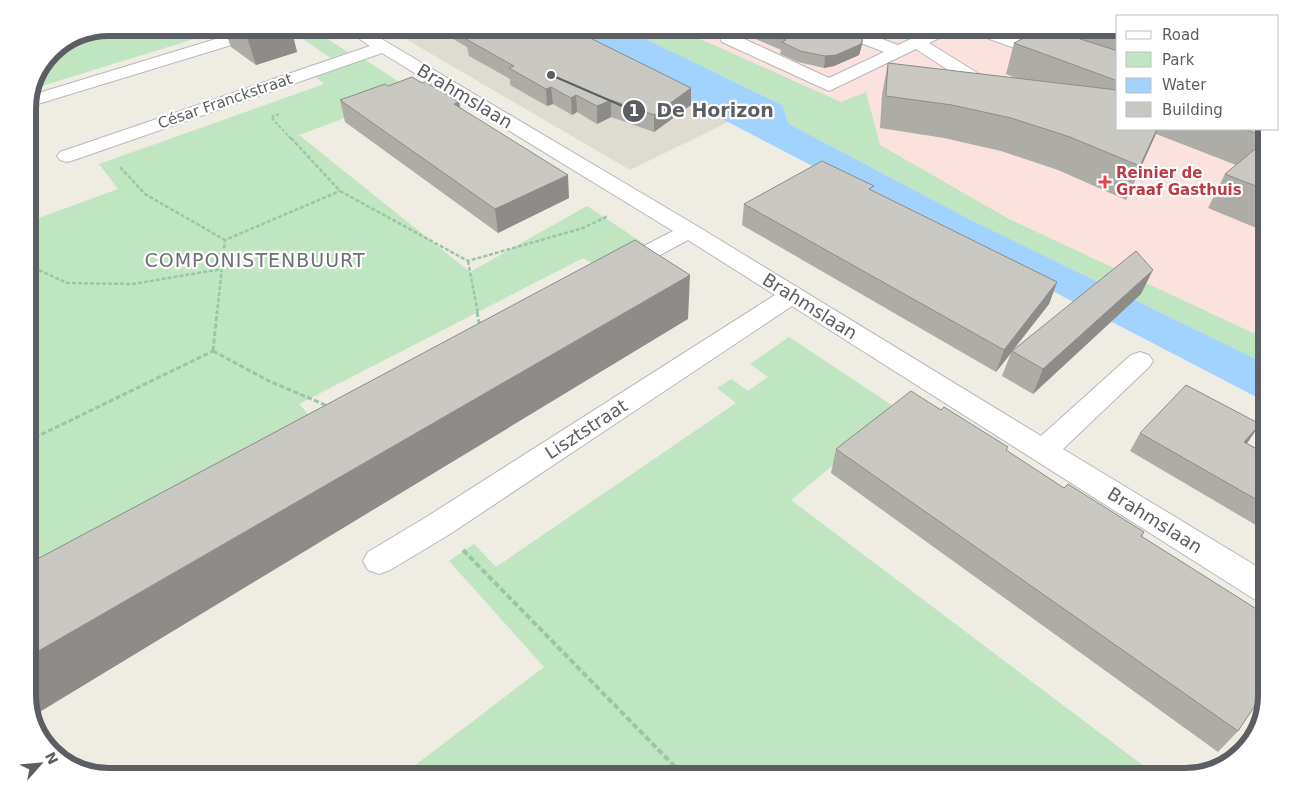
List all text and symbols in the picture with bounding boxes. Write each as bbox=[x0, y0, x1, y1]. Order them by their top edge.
legend bbox=[1116, 15, 1279, 130]
text: Road bbox=[1162, 26, 1200, 44]
text: Park bbox=[1162, 51, 1195, 69]
street label: Brahmslaan bbox=[413, 59, 517, 133]
street label: César Franckstraat bbox=[155, 69, 295, 132]
text: Water bbox=[1162, 76, 1207, 94]
callout: De Horizon bbox=[621, 94, 784, 128]
text: De Horizon bbox=[656, 99, 774, 121]
text: Building bbox=[1162, 101, 1223, 119]
text: 1 bbox=[629, 102, 639, 120]
place label: Reinier de Graaf Gasthuis bbox=[1116, 164, 1242, 199]
marker: Reinier de Graaf Gasthuis bbox=[1098, 175, 1112, 189]
district label: COMPONISTENBUURT bbox=[144, 249, 366, 271]
street label: Brahmslaan bbox=[759, 269, 861, 343]
street label: Lisztstraat bbox=[541, 395, 631, 463]
street label: Brahmslaan bbox=[1104, 483, 1206, 557]
north arrow bbox=[15, 739, 65, 789]
text: N bbox=[42, 749, 61, 767]

